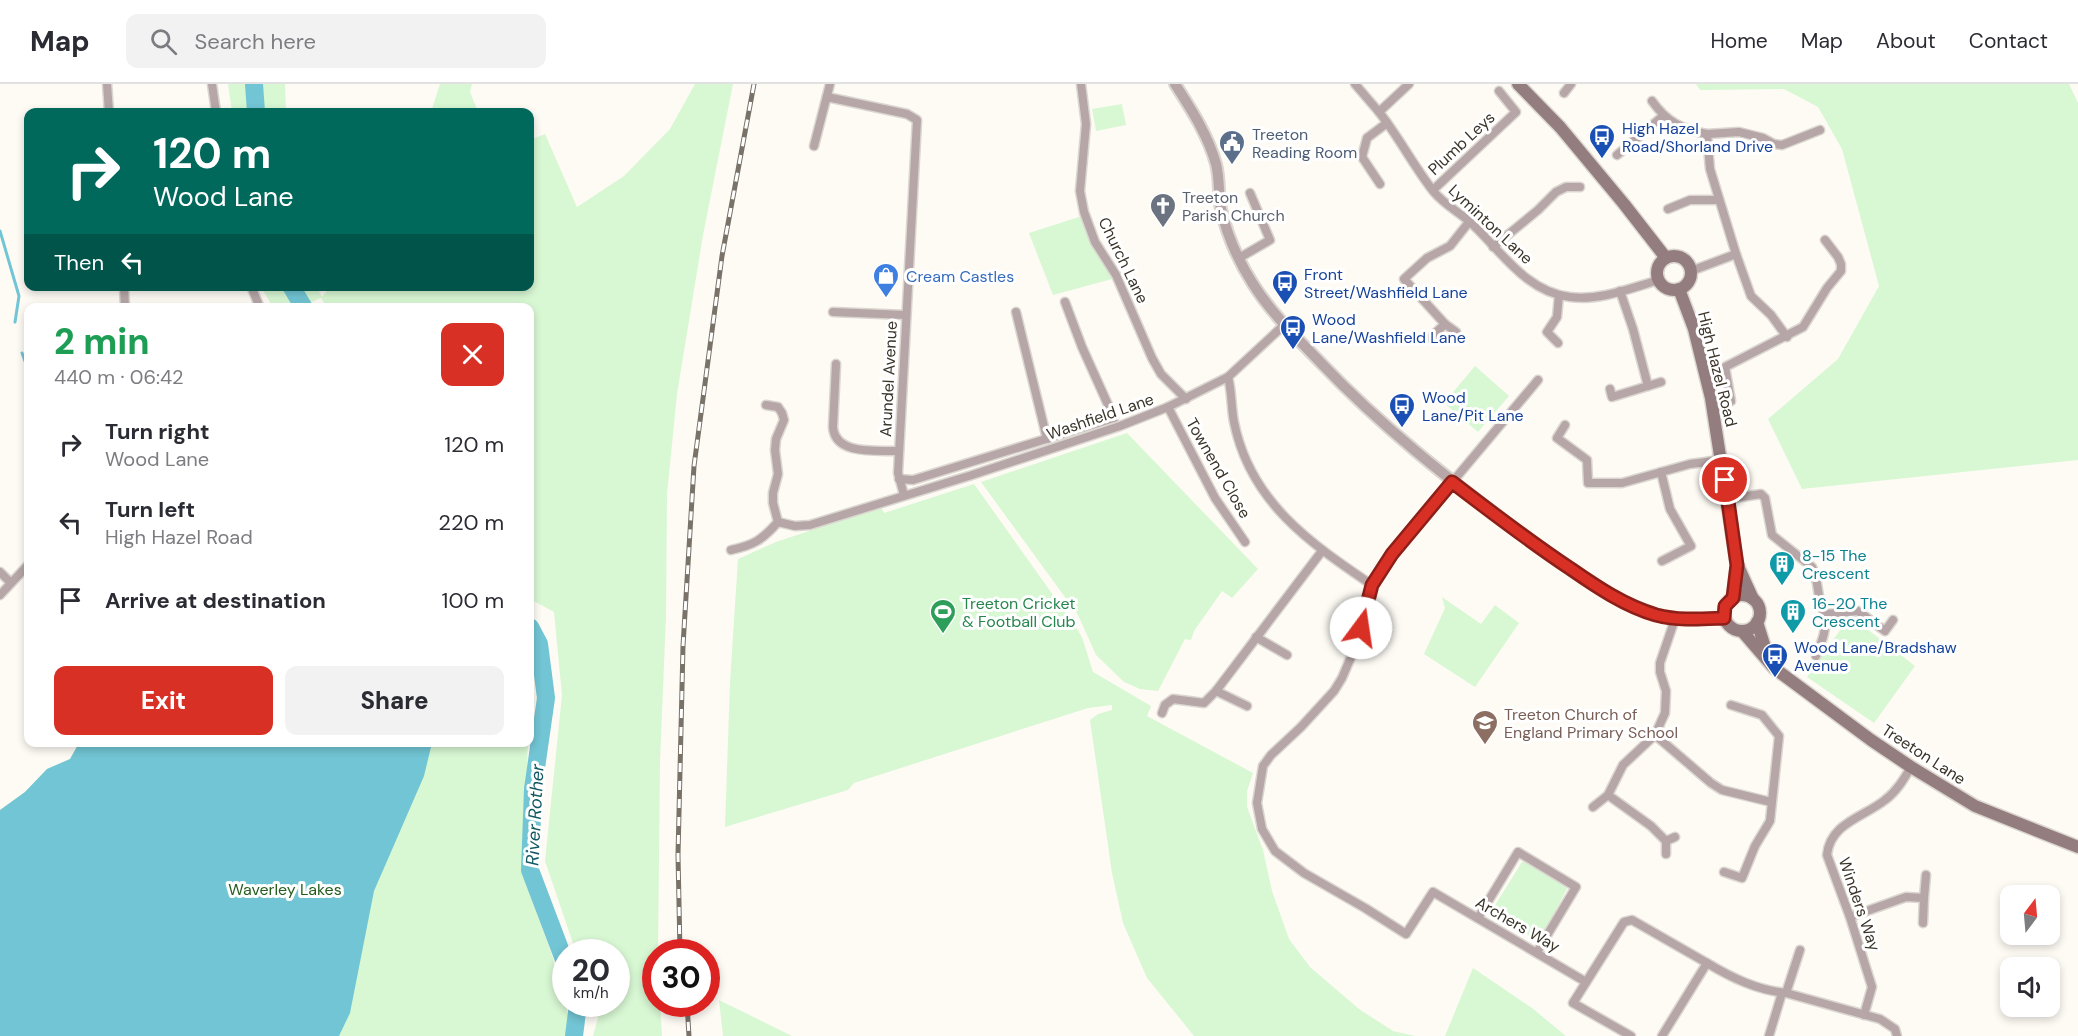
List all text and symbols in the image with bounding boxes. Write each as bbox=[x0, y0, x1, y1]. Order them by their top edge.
search box bbox=[126, 14, 546, 68]
text: Map bbox=[30, 23, 90, 60]
icon: search bbox=[147, 25, 180, 58]
text: Search here bbox=[195, 27, 316, 56]
text: Home bbox=[1710, 27, 1768, 55]
text: Map bbox=[1801, 27, 1843, 55]
text: About bbox=[1876, 27, 1936, 55]
text: Contact bbox=[1969, 27, 2048, 55]
street label: Plumb Leys bbox=[1424, 107, 1499, 180]
place label: High Hazel Road/Shorland Drive bbox=[1622, 118, 1773, 157]
bus stop icon: High Hazel Road/Shorland Drive bbox=[1587, 122, 1617, 160]
place label: Treeton Reading Room bbox=[1252, 124, 1357, 163]
text: 120 m bbox=[153, 126, 271, 181]
public building icon: Treeton Reading Room bbox=[1217, 128, 1247, 166]
icon: right bbox=[54, 132, 132, 210]
text: Wood Lane bbox=[153, 179, 294, 214]
street label: Lyminton Lane bbox=[1444, 180, 1537, 269]
place label: Treeton Parish Church bbox=[1182, 187, 1285, 226]
church icon: Treeton Parish Church bbox=[1148, 191, 1178, 229]
street label: Church Lane bbox=[1094, 214, 1153, 307]
icon: left bbox=[116, 246, 149, 279]
text: Then bbox=[54, 248, 104, 277]
shop icon: Cream Castles bbox=[871, 261, 901, 299]
place label: Front Street/Washfield Lane bbox=[1304, 264, 1468, 303]
place label: Cream Castles bbox=[906, 266, 1014, 287]
bus stop icon: Front Street/Washfield Lane bbox=[1270, 268, 1300, 306]
place label: Wood Lane/Washfield Lane bbox=[1312, 309, 1466, 348]
street label: High Hazel Road bbox=[1693, 309, 1742, 429]
bus stop icon: Wood Lane/Washfield Lane bbox=[1278, 313, 1308, 351]
text: 2 min bbox=[54, 318, 150, 365]
street label: Arundel Avenue bbox=[875, 320, 902, 438]
button: close bbox=[441, 323, 504, 386]
text: 440 m · 06:42 bbox=[54, 364, 184, 390]
place label: Wood Lane/Pit Lane bbox=[1422, 387, 1524, 426]
street label: Washfield Lane bbox=[1044, 388, 1157, 445]
bus stop icon: Wood Lane/Pit Lane bbox=[1387, 391, 1417, 429]
street label: Townend Close bbox=[1181, 414, 1256, 522]
text: Turn right bbox=[105, 417, 210, 446]
icon: right bbox=[54, 428, 87, 461]
text: 120 m bbox=[444, 430, 504, 459]
text: Wood Lane bbox=[105, 446, 209, 472]
pin bbox=[1699, 454, 1750, 505]
icon: arrive bbox=[1708, 463, 1741, 496]
text: Turn left bbox=[105, 495, 195, 524]
icon: left bbox=[54, 506, 87, 539]
text: 220 m bbox=[438, 508, 504, 537]
text: High Hazel Road bbox=[105, 524, 253, 550]
place label: 8-15 The Crescent bbox=[1802, 545, 1870, 584]
building icon: 8-15 The Crescent bbox=[1767, 549, 1797, 587]
icon: arrive bbox=[54, 584, 87, 617]
text: Arrive at destination bbox=[105, 586, 326, 615]
text: 100 m bbox=[442, 586, 504, 615]
place label: Treeton Cricket & Football Club bbox=[962, 593, 1076, 632]
place label: 16-20 The Crescent bbox=[1812, 593, 1887, 632]
position arrow bbox=[1329, 596, 1393, 660]
sports icon: Treeton Cricket & Football Club bbox=[928, 597, 958, 635]
building icon: 16-20 The Crescent bbox=[1778, 597, 1808, 635]
place label: Wood Lane/Bradshaw Avenue bbox=[1794, 637, 1957, 676]
bus stop icon: Wood Lane/Bradshaw Avenue bbox=[1760, 641, 1790, 679]
button: Exit bbox=[54, 666, 273, 735]
button: Share bbox=[285, 666, 504, 735]
place label: Treeton Church of England Primary School bbox=[1504, 704, 1678, 743]
school or university icon: Treeton Church of England Primary School bbox=[1470, 708, 1500, 746]
street label: Treeton Lane bbox=[1878, 719, 1970, 789]
water label: River Rother bbox=[520, 762, 550, 866]
street label: Winders Way bbox=[1834, 854, 1885, 954]
park label: Waverley Lakes bbox=[228, 879, 342, 900]
north arrow bbox=[2000, 885, 2060, 945]
map controls bbox=[2000, 885, 2060, 1017]
street label: Archers Way bbox=[1472, 892, 1564, 957]
speed limit sign: 30 bbox=[642, 939, 720, 1017]
text: 20 bbox=[572, 951, 610, 990]
button: sound bbox=[2000, 957, 2060, 1017]
text: km/h bbox=[573, 983, 609, 1003]

